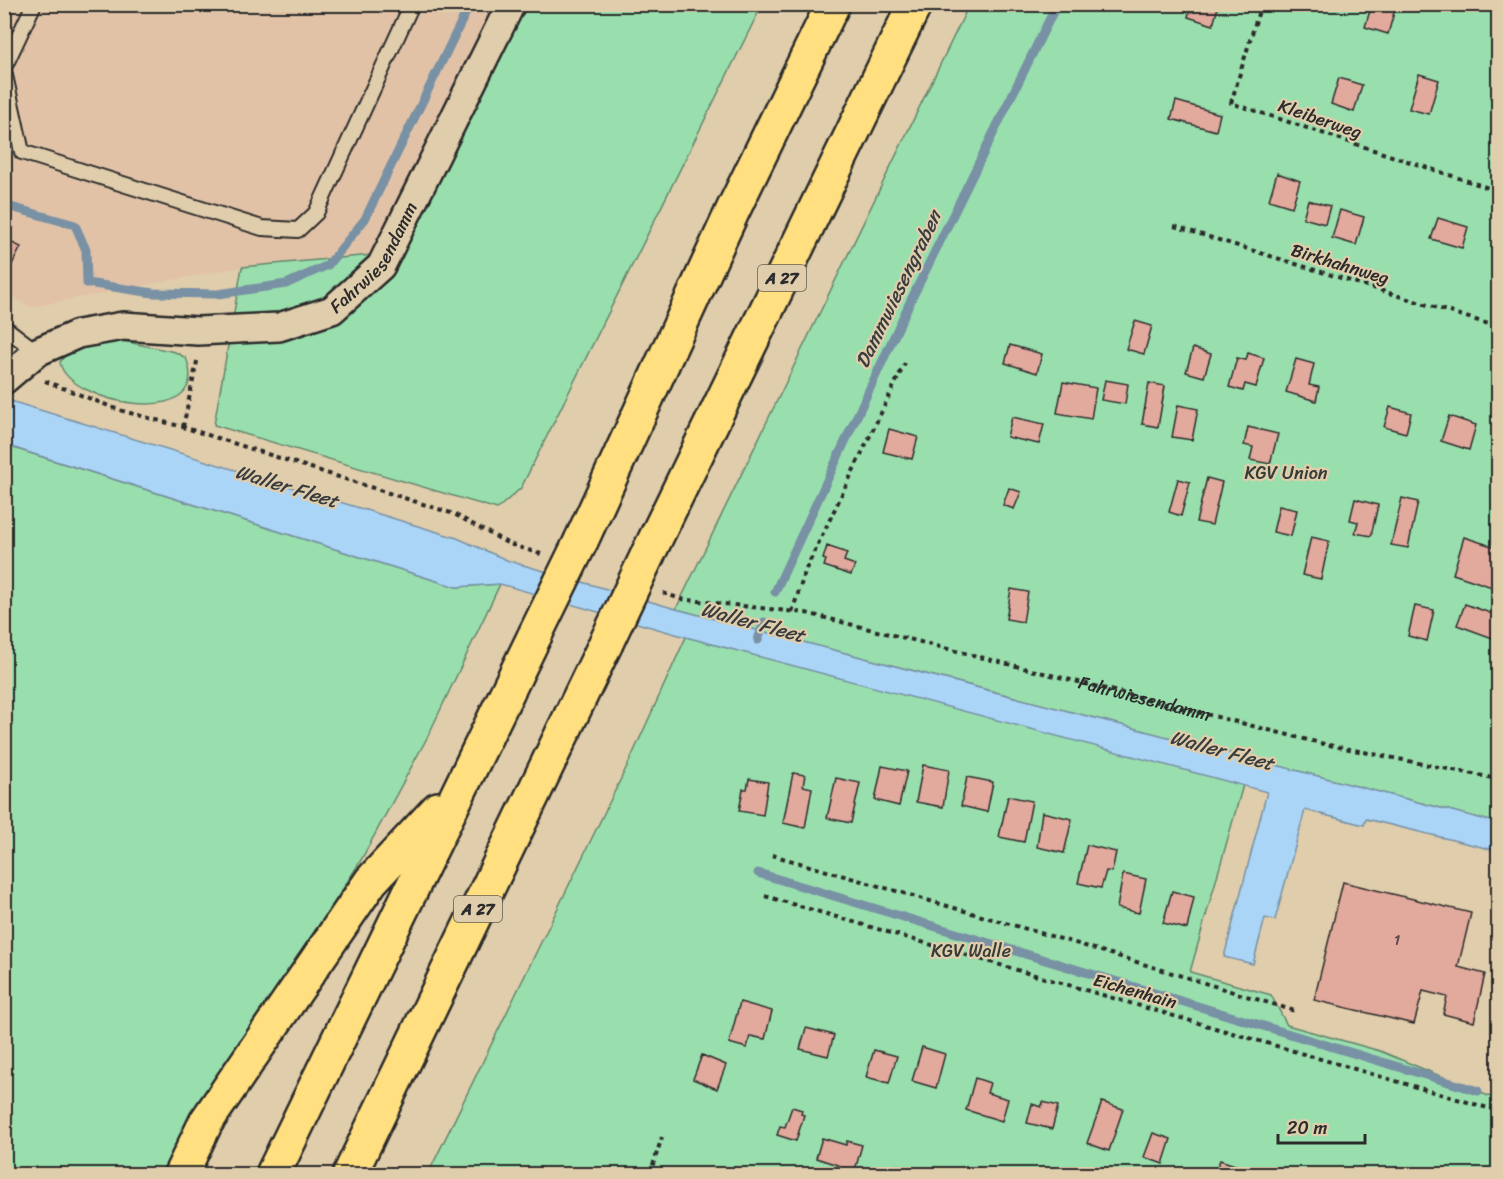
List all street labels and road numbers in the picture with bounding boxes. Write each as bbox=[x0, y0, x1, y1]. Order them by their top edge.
street label: Kleiberweg bbox=[1274, 90, 1366, 148]
street label: Fahrwiesendamm bbox=[322, 196, 427, 321]
street label: Birkhahnweg bbox=[1287, 234, 1393, 294]
road number: A 27 bbox=[758, 265, 806, 291]
street label: Fahrwiesendamm bbox=[1075, 667, 1214, 731]
road number: A 27 bbox=[454, 896, 502, 922]
street label: Eichenhain bbox=[1089, 964, 1181, 1018]

